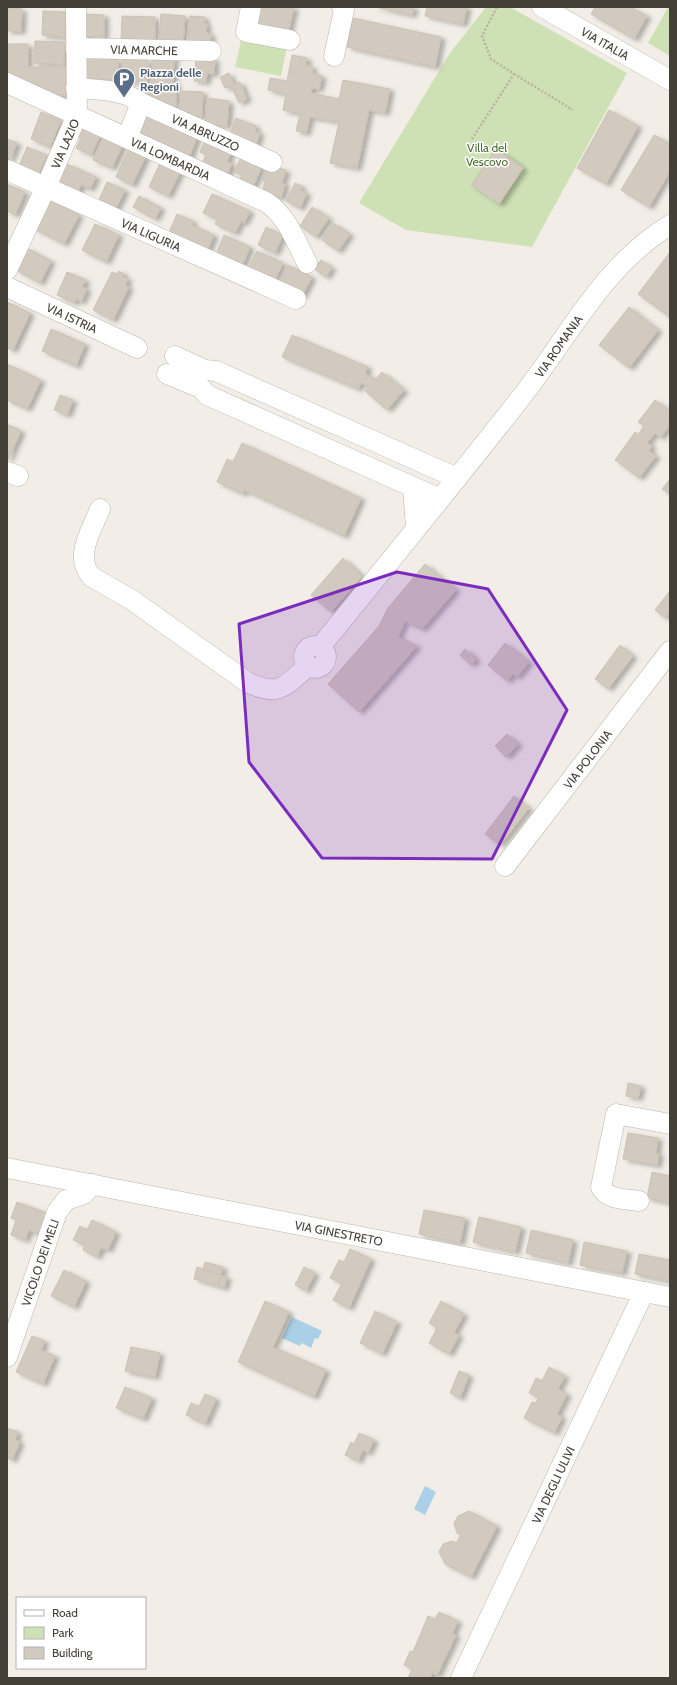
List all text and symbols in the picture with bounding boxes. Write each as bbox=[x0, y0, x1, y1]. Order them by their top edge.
street label: VIA ITALIA bbox=[579, 23, 633, 63]
street label: VIA MARCHE bbox=[110, 41, 178, 58]
place label: Piazza delle Regioni bbox=[140, 65, 201, 94]
parking icon: Piazza delle Regioni bbox=[111, 66, 137, 99]
street label: VIA ABRUZZO bbox=[169, 110, 242, 154]
street label: VIA LAZIO bbox=[47, 116, 82, 171]
street label: VIA LOMBARDIA bbox=[128, 133, 213, 183]
park label: Villa del Vescovo bbox=[466, 140, 508, 169]
street label: VIA LIGURIA bbox=[119, 214, 184, 255]
street label: VIA ISTRIA bbox=[44, 299, 101, 336]
street label: VIA ROMANIA bbox=[531, 311, 586, 380]
street label: VIA POLONIA bbox=[560, 726, 615, 791]
street label: VICOLO DEI MELI bbox=[18, 1217, 62, 1308]
street label: VIA GINESTRETO bbox=[293, 1217, 384, 1248]
street label: VIA DEGLI ULIVI bbox=[528, 1444, 577, 1526]
legend bbox=[16, 1597, 146, 1669]
text: Road bbox=[52, 1605, 78, 1620]
text: Park bbox=[52, 1625, 74, 1640]
text: Building bbox=[52, 1645, 94, 1660]

